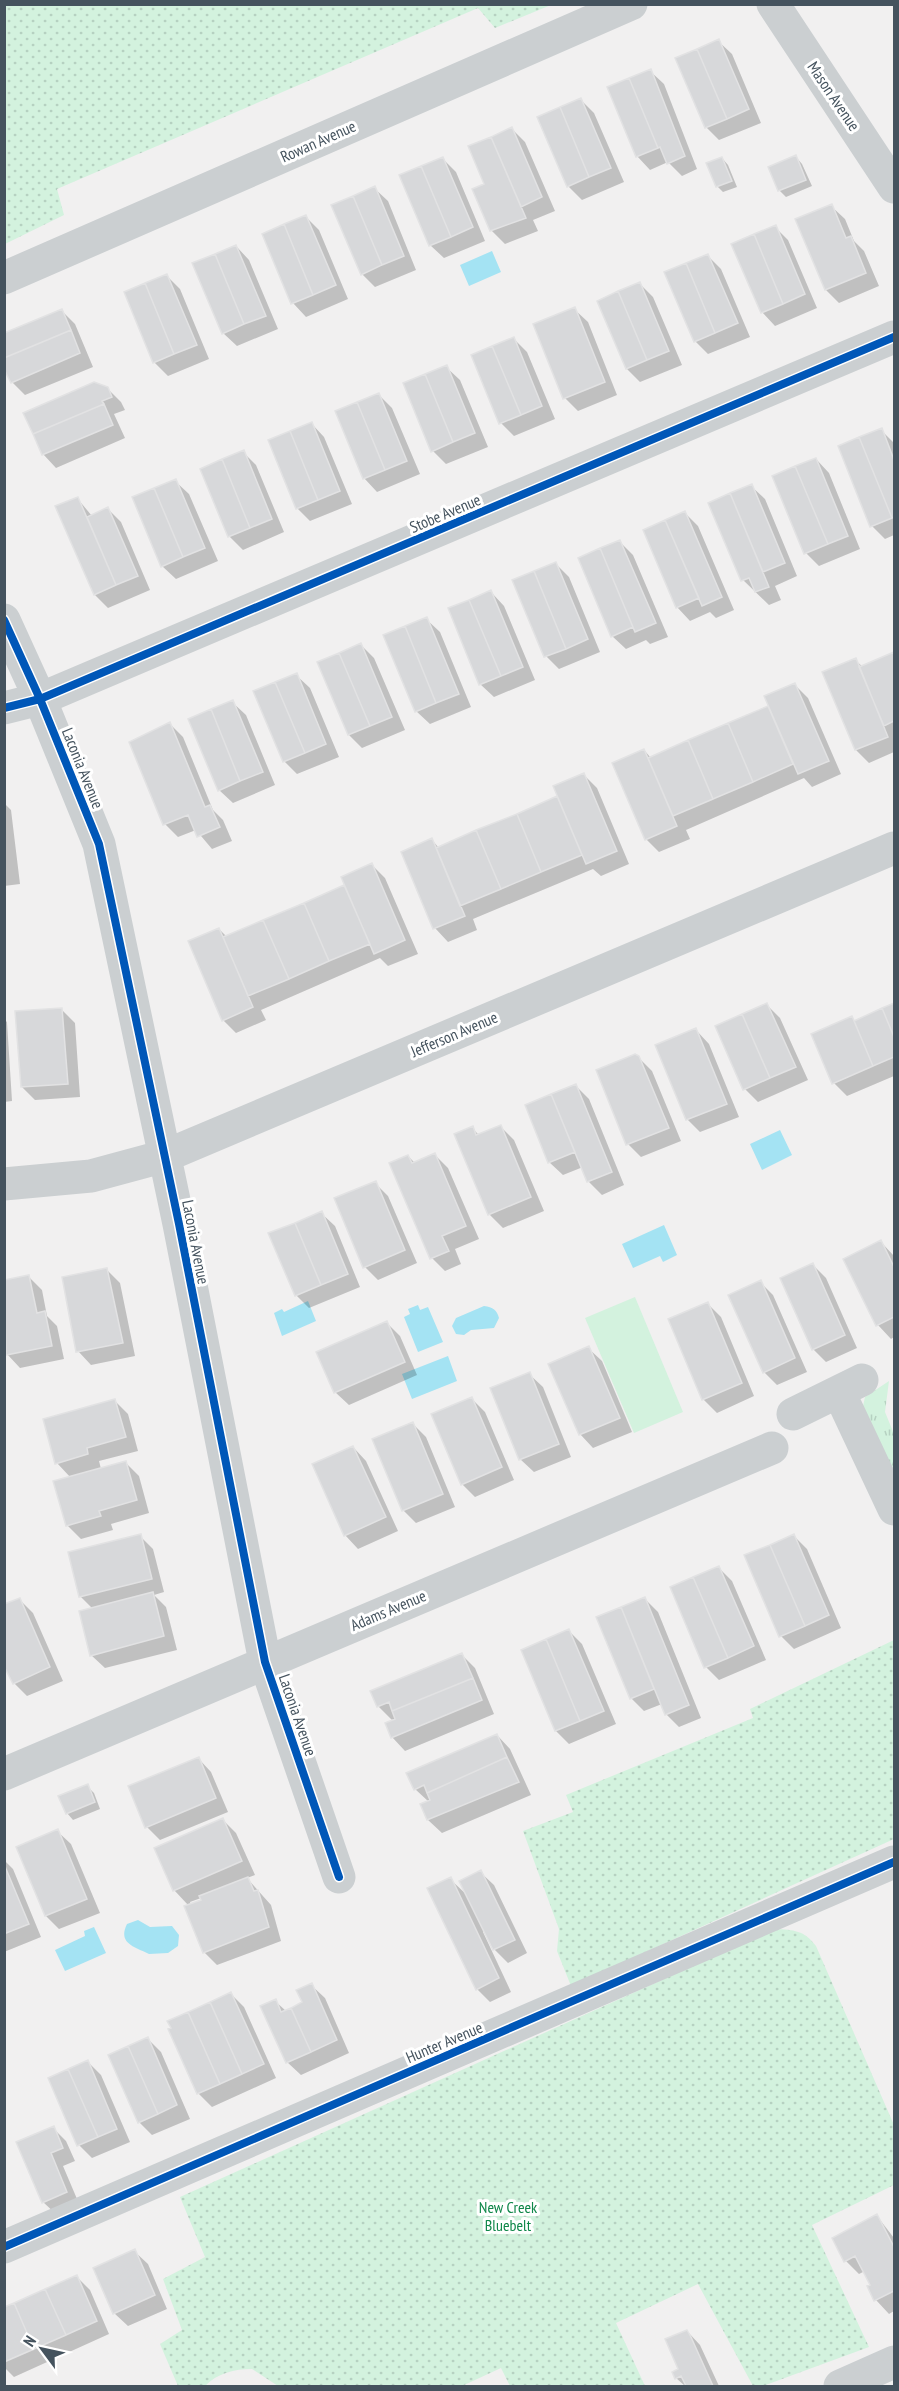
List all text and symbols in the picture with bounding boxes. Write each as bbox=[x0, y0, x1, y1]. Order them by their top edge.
street label: Mason Avenue bbox=[804, 58, 864, 134]
street label: Rowan Avenue bbox=[277, 116, 359, 166]
street label: Stobe Avenue bbox=[407, 489, 483, 537]
street label: Laconia Avenue bbox=[58, 725, 108, 811]
street label: Jefferson Avenue bbox=[407, 1007, 500, 1062]
street label: Laconia Avenue bbox=[178, 1198, 214, 1286]
street label: Adams Avenue bbox=[347, 1585, 429, 1635]
street label: Laconia Avenue bbox=[275, 1671, 321, 1759]
street label: Hunter Avenue bbox=[403, 2017, 485, 2067]
park label: New Creek Bluebelt bbox=[479, 2197, 538, 2235]
north arrow bbox=[12, 2319, 72, 2379]
text: N bbox=[19, 2332, 40, 2350]

